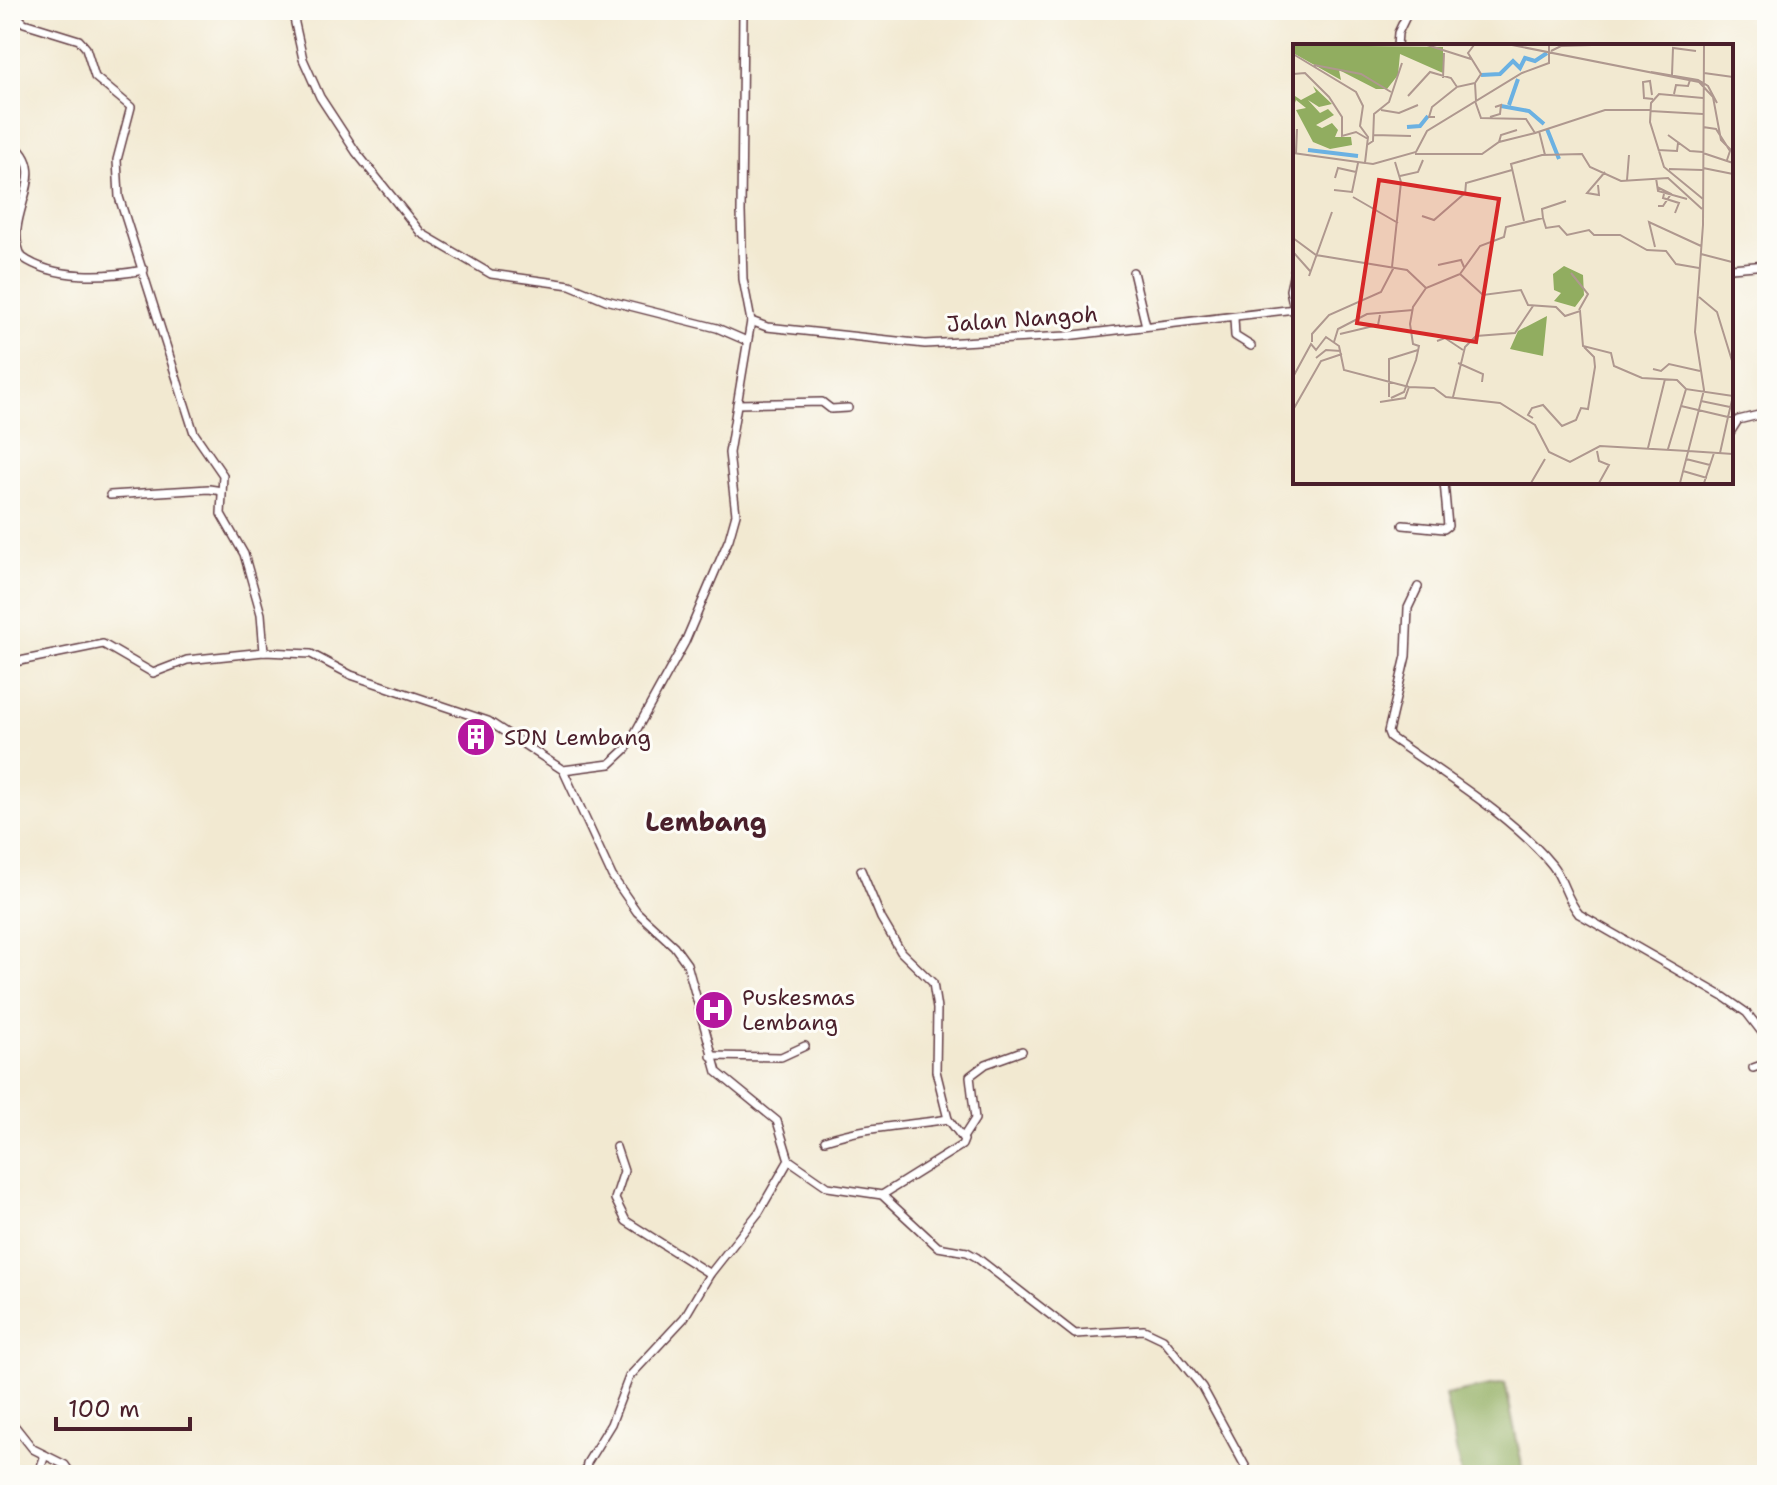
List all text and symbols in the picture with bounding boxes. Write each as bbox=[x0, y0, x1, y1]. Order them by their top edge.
inset map bbox=[1293, 44, 1733, 484]
street label: Jalan Nangoh bbox=[945, 299, 1099, 339]
building icon: SDN Lembang bbox=[455, 716, 497, 758]
place label: SDN Lembang bbox=[504, 723, 651, 752]
district label: Lembang bbox=[645, 804, 767, 839]
place label: Puskesmas Lembang bbox=[742, 983, 855, 1037]
hospital icon: Puskesmas Lembang bbox=[693, 989, 735, 1031]
scale bar bbox=[56, 1381, 190, 1431]
text: 100 m bbox=[68, 1393, 140, 1425]

